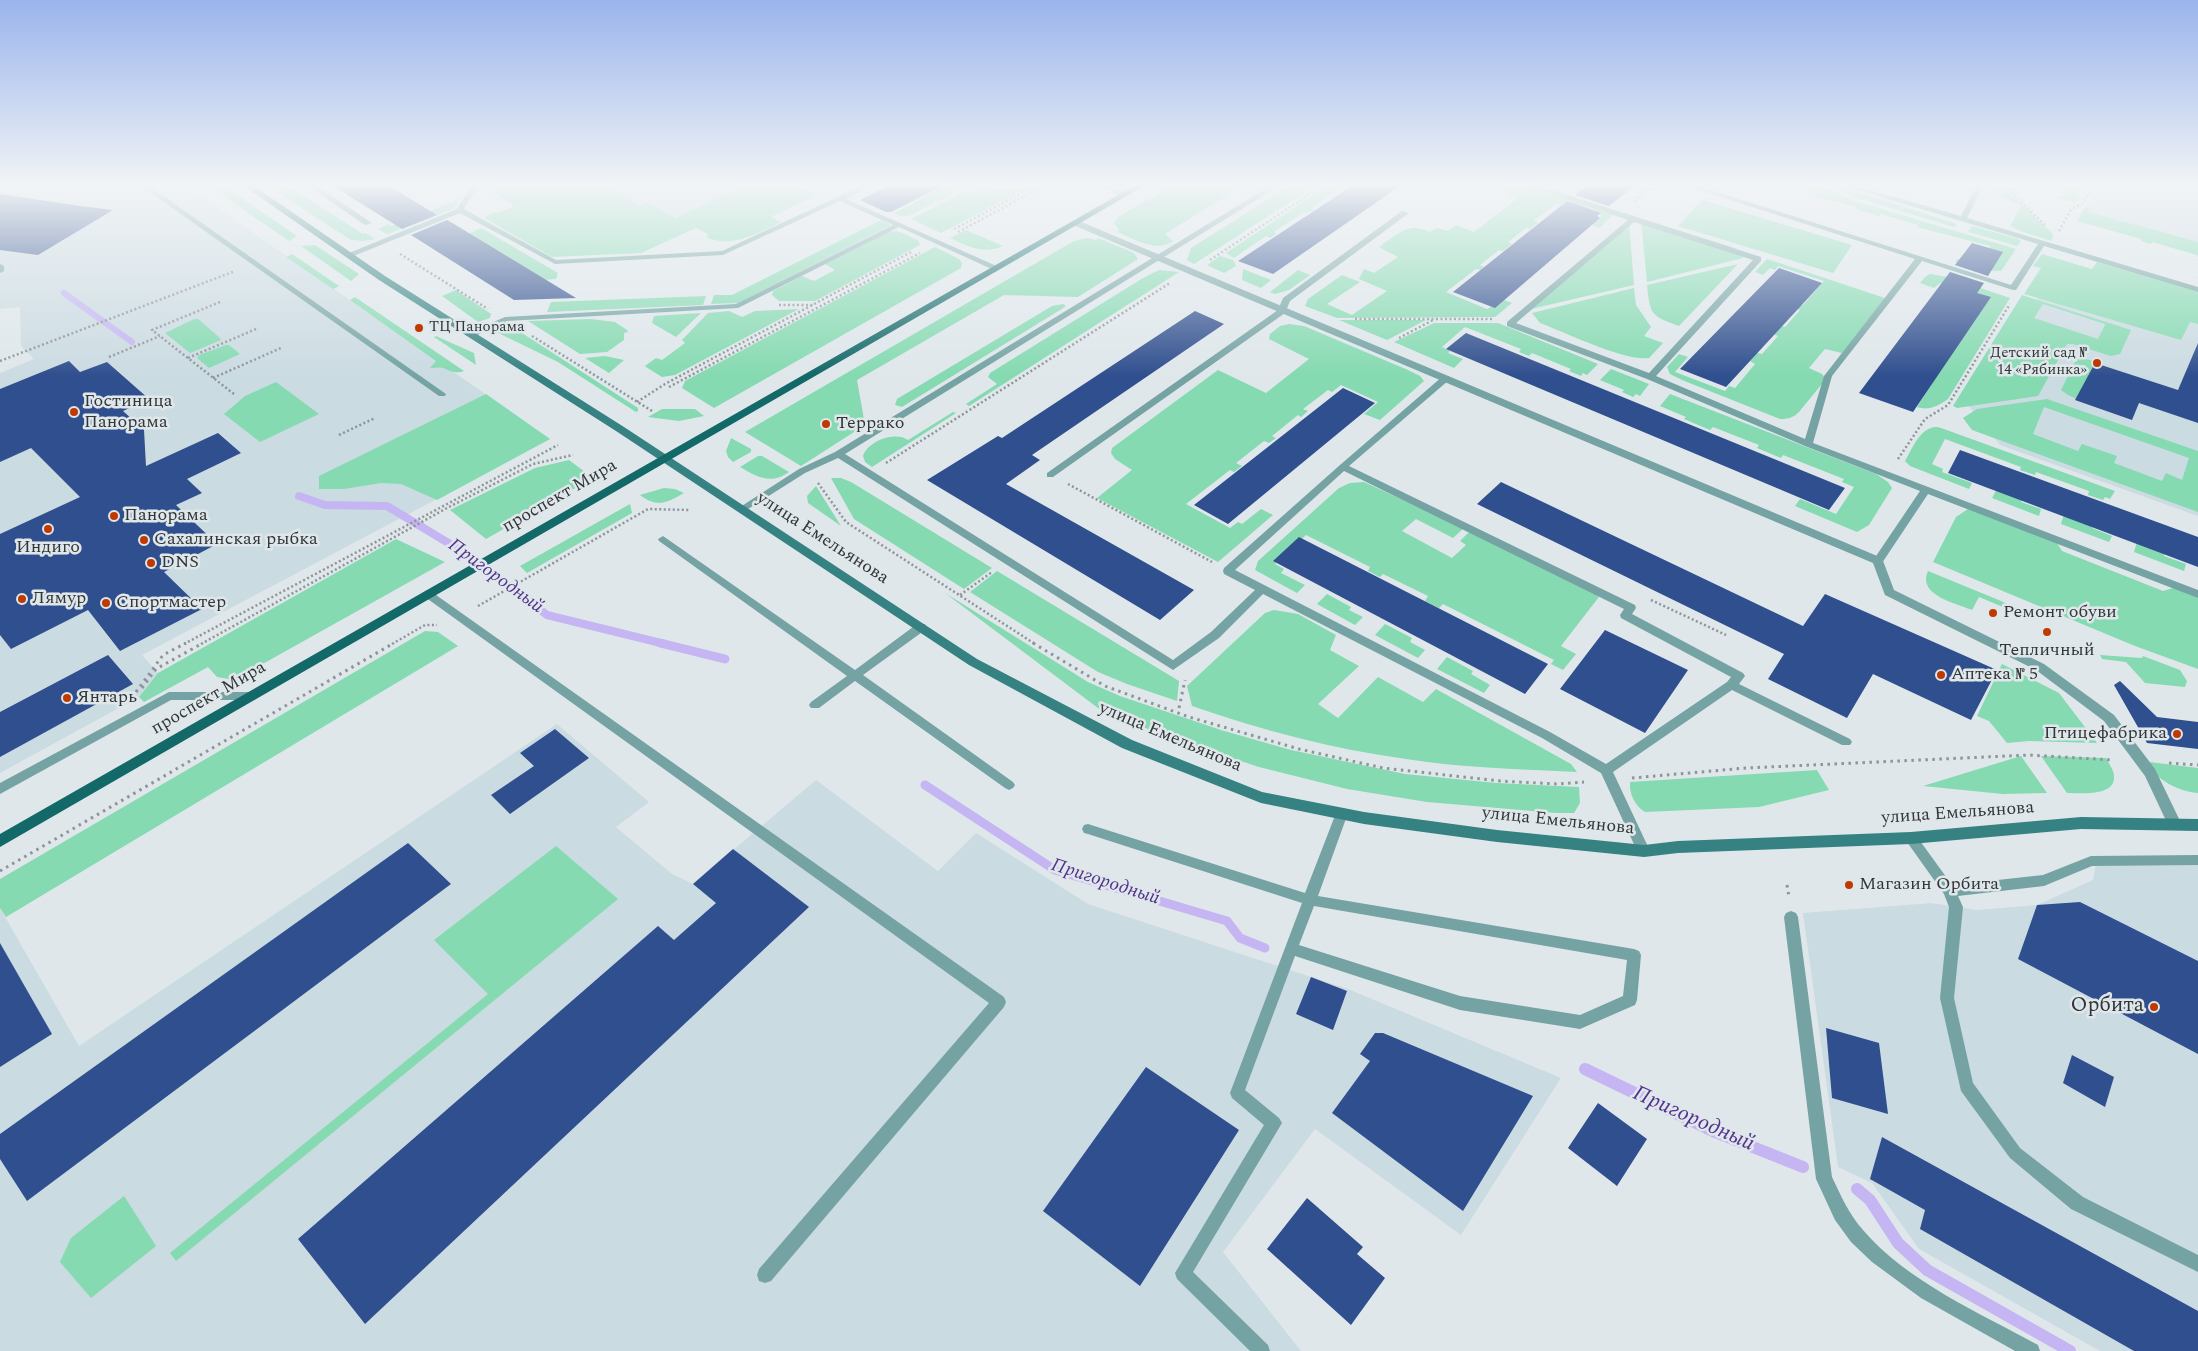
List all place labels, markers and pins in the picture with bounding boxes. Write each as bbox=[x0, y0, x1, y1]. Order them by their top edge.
place label: ТЦ Панорама bbox=[429, 319, 524, 337]
marker: ТЦ Панорама bbox=[413, 322, 425, 334]
place label: Детский сад № 14 «Рябинка» bbox=[1990, 345, 2087, 380]
marker: Детский сад № 14 «Рябинка» bbox=[2091, 357, 2103, 369]
place label: Гостиница Панорама bbox=[84, 391, 173, 434]
marker: Гостиница Панорама bbox=[68, 406, 80, 418]
place label: Террако bbox=[836, 413, 904, 435]
marker: Террако bbox=[820, 418, 832, 430]
place label: Панорама bbox=[124, 505, 208, 527]
marker: Панорама bbox=[108, 510, 120, 522]
marker: Индиго bbox=[42, 523, 54, 535]
place label: Сахалинская рыбка bbox=[154, 529, 318, 551]
marker: Сахалинская рыбка bbox=[138, 534, 150, 546]
place label: Индиго bbox=[16, 537, 80, 559]
place label: DNS bbox=[161, 552, 199, 574]
marker: DNS bbox=[145, 557, 157, 569]
place label: Лямур bbox=[32, 588, 86, 610]
place label: Спортмастер bbox=[116, 592, 226, 614]
marker: Лямур bbox=[16, 593, 28, 605]
marker: Спортмастер bbox=[100, 597, 112, 609]
place label: Ремонт обуви bbox=[2003, 602, 2117, 624]
marker: Ремонт обуви bbox=[1987, 607, 1999, 619]
marker: Тепличный bbox=[2041, 626, 2053, 638]
place label: Тепличный bbox=[1999, 640, 2095, 662]
place label: Аптека № 5 bbox=[1951, 664, 2038, 686]
marker: Аптека № 5 bbox=[1935, 669, 1947, 681]
place label: Янтарь bbox=[77, 687, 137, 709]
marker: Янтарь bbox=[61, 692, 73, 704]
place label: Птицефабрика bbox=[2044, 723, 2167, 745]
marker: Птицефабрика bbox=[2171, 728, 2183, 740]
place label: Магазин Орбита bbox=[1859, 874, 1999, 896]
marker: Магазин Орбита bbox=[1843, 879, 1855, 891]
place label: Орбита bbox=[2070, 994, 2144, 1020]
marker: Орбита bbox=[2148, 1001, 2160, 1013]

